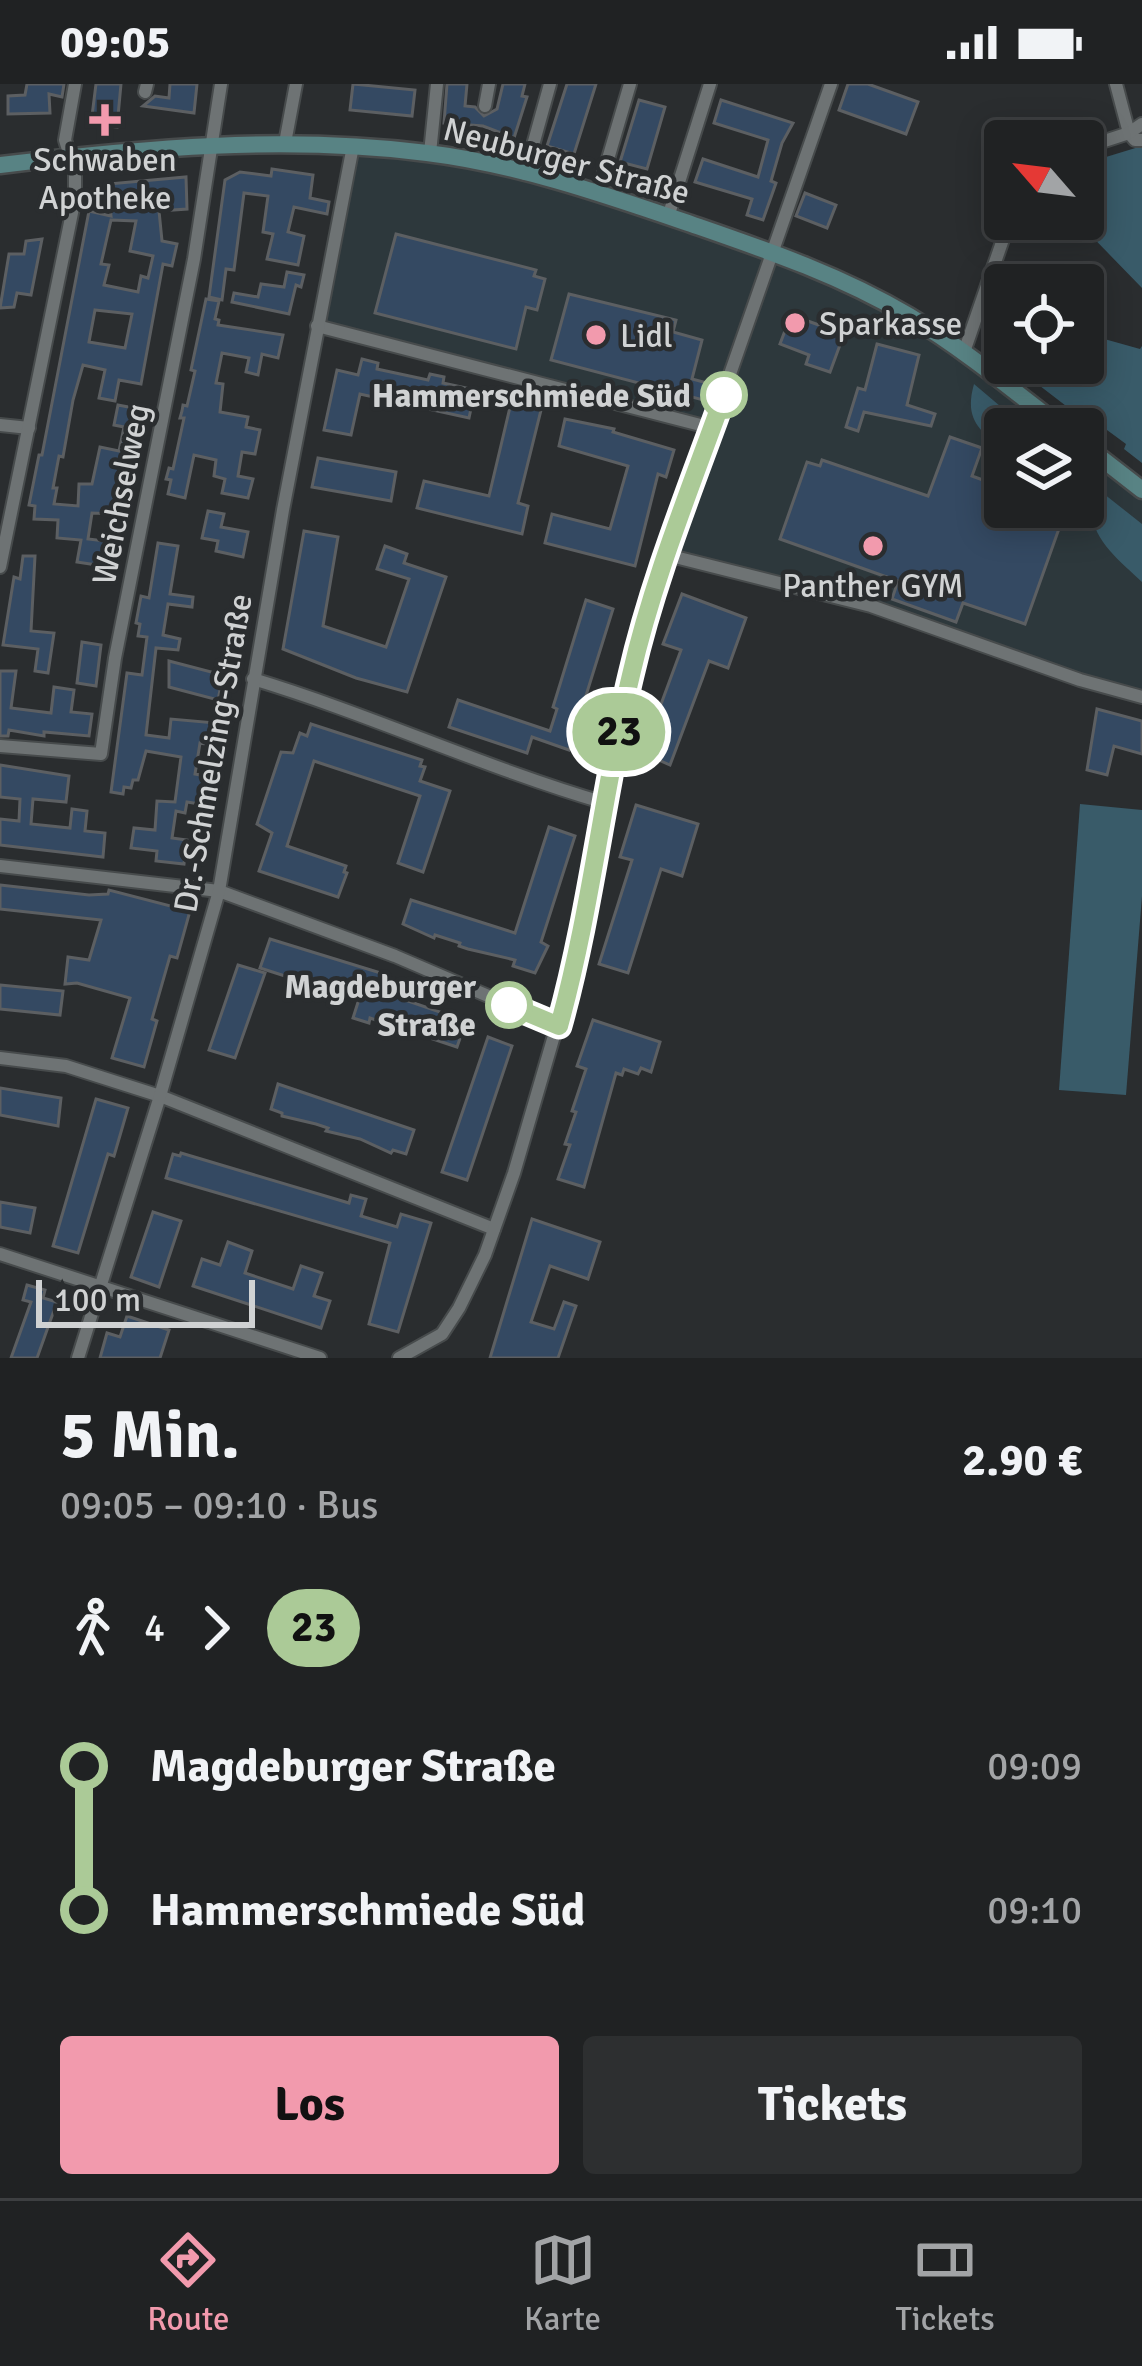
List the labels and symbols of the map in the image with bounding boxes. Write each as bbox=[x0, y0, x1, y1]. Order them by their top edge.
marker: Schwaben Apotheke bbox=[92, 107, 118, 133]
street label: Neuburger Straße bbox=[439, 109, 694, 214]
north arrow bbox=[984, 120, 1104, 240]
place label: Schwaben Apotheke bbox=[33, 140, 177, 219]
place label: Sparkasse bbox=[819, 304, 962, 345]
marker: Sparkasse bbox=[782, 310, 808, 336]
place label: Lidl bbox=[620, 316, 673, 357]
marker: Lidl bbox=[583, 322, 609, 348]
marker: Hammerschmiede Süd bbox=[702, 373, 746, 417]
place label: Hammerschmiede Süd bbox=[372, 376, 691, 417]
street label: Weichselweg bbox=[84, 400, 159, 588]
marker: Panther GYM bbox=[860, 533, 886, 559]
place label: Panther GYM bbox=[782, 566, 964, 607]
street label: Dr.-Schmelzing-Straße bbox=[165, 591, 262, 916]
line badge: 23 bbox=[565, 693, 673, 771]
place label: Magdeburger Straße bbox=[284, 967, 477, 1046]
marker: Magdeburger Straße bbox=[487, 983, 531, 1027]
scale bar bbox=[36, 1274, 255, 1327]

